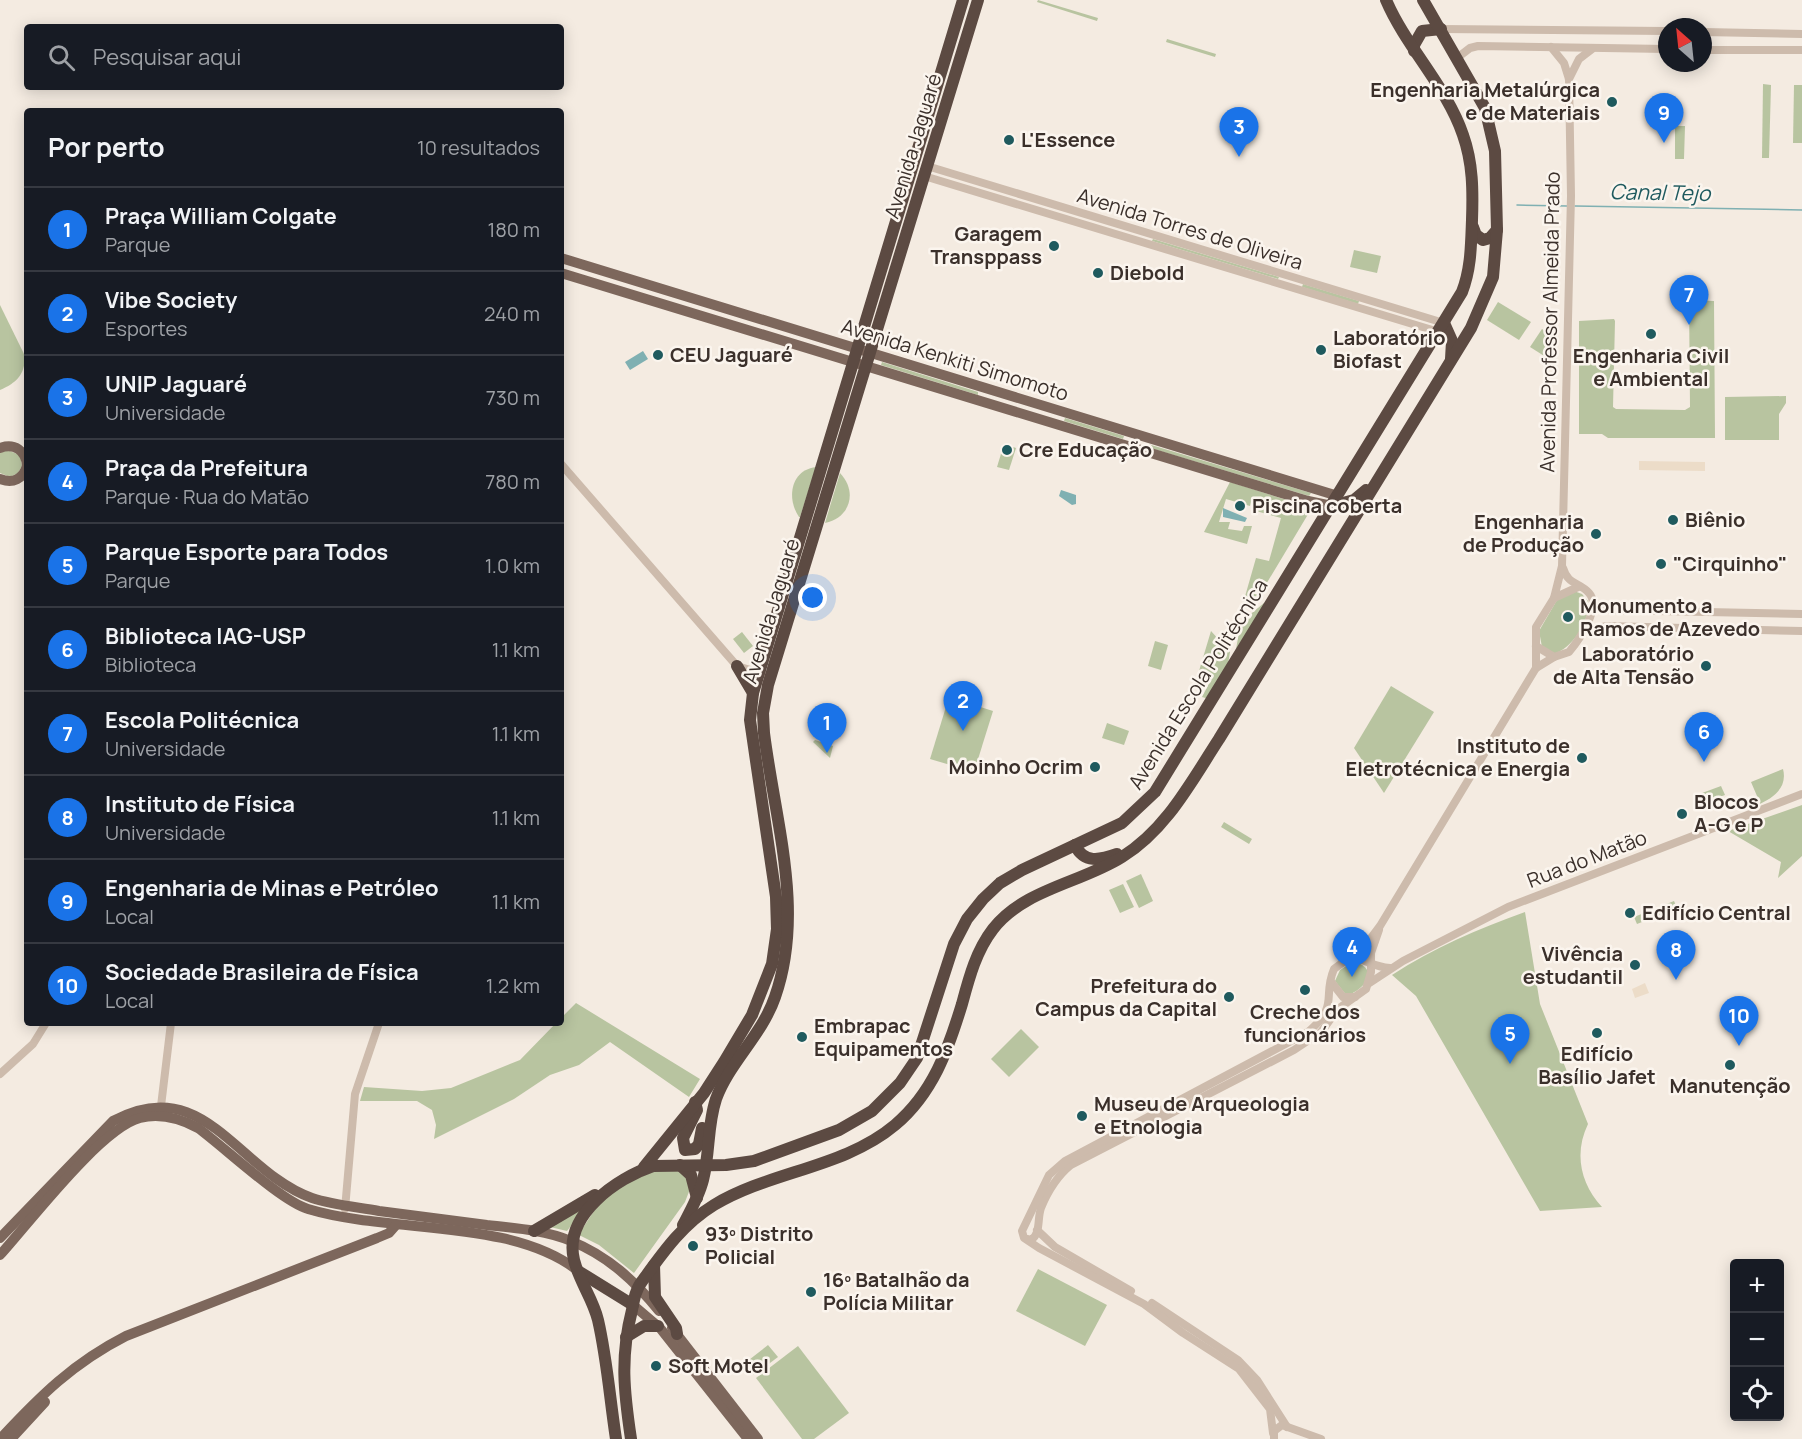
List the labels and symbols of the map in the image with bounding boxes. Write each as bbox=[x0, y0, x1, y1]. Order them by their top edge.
north arrow bbox=[1658, 18, 1712, 72]
street label: Avenida Jaguaré bbox=[878, 70, 947, 222]
place label: Engenharia Metalúrgica e de Materiais bbox=[1370, 76, 1600, 126]
pin: 9 bbox=[1644, 94, 1684, 143]
marker: Engenharia Metalúrgica e de Materiais bbox=[1605, 95, 1619, 109]
pin: 3 bbox=[1220, 108, 1258, 157]
place label: L'Essence bbox=[1021, 126, 1115, 153]
marker: L'Essence bbox=[1002, 133, 1016, 147]
street label: Avenida Professor Almeida Prado bbox=[1533, 171, 1566, 473]
water label: Canal Tejo bbox=[1609, 177, 1712, 207]
street label: Avenida Torres de Oliveira bbox=[1074, 181, 1306, 276]
place label: Garagem Transppass bbox=[930, 220, 1042, 270]
marker: Garagem Transppass bbox=[1047, 239, 1061, 253]
place label: Diebold bbox=[1110, 259, 1184, 286]
marker: Diebold bbox=[1091, 266, 1105, 280]
pin: 7 bbox=[1670, 276, 1708, 325]
street label: Avenida Kenkiti Simomoto bbox=[838, 312, 1072, 407]
place label: Laboratório Biofast bbox=[1333, 324, 1446, 374]
marker: Engenharia Civil e Ambiental bbox=[1644, 327, 1658, 341]
place label: CEU Jaguaré bbox=[670, 341, 793, 368]
place label: Engenharia Civil e Ambiental bbox=[1573, 342, 1729, 392]
marker: Laboratório Biofast bbox=[1314, 343, 1328, 357]
marker: CEU Jaguaré bbox=[651, 348, 665, 362]
place label: Cre Educação bbox=[1019, 436, 1152, 463]
marker: Cre Educação bbox=[1000, 443, 1014, 457]
place label: Piscina coberta bbox=[1252, 492, 1402, 519]
marker: Piscina coberta bbox=[1233, 499, 1247, 513]
place label: Biênio bbox=[1685, 506, 1745, 533]
place label: Engenharia de Produção bbox=[1463, 508, 1584, 558]
marker: Biênio bbox=[1666, 513, 1680, 527]
marker: Engenharia de Produção bbox=[1589, 527, 1603, 541]
street label: Avenida Jaguaré bbox=[736, 535, 805, 687]
place label: "Cirquinho" bbox=[1673, 550, 1787, 577]
marker: "Cirquinho" bbox=[1654, 557, 1668, 571]
street label: Avenida Escola Politécnica bbox=[1122, 573, 1274, 794]
your location bbox=[798, 583, 827, 612]
place label: Monumento a Ramos de Azevedo bbox=[1580, 592, 1760, 642]
marker: Monumento a Ramos de Azevedo bbox=[1561, 610, 1575, 624]
place label: Laboratório de Alta Tensão bbox=[1553, 640, 1694, 690]
marker: Laboratório de Alta Tensão bbox=[1699, 659, 1713, 673]
pin: 2 bbox=[944, 682, 982, 731]
pin: 1 bbox=[808, 704, 846, 753]
pin: 6 bbox=[1684, 712, 1724, 762]
place label: Instituto de Eletrotécnica e Energia bbox=[1346, 732, 1570, 782]
marker: Instituto de Eletrotécnica e Energia bbox=[1575, 751, 1589, 765]
place label: Moinho Ocrim bbox=[948, 753, 1083, 780]
marker: Moinho Ocrim bbox=[1088, 760, 1102, 774]
place label: Blocos A-G e P bbox=[1694, 788, 1763, 838]
marker: Blocos A-G e P bbox=[1675, 807, 1689, 821]
street label: Rua do Matão bbox=[1523, 823, 1651, 894]
place label: Edifício Central bbox=[1642, 899, 1791, 926]
marker: Edifício Central bbox=[1623, 906, 1637, 920]
pin: 4 bbox=[1332, 928, 1372, 977]
pin: 8 bbox=[1656, 930, 1696, 980]
place label: Vivência estudantil bbox=[1523, 940, 1623, 990]
marker: Vivência estudantil bbox=[1628, 958, 1642, 972]
place label: Prefeitura do Campus da Capital bbox=[1035, 972, 1217, 1022]
marker: Creche dos funcionários bbox=[1298, 983, 1312, 997]
marker: Prefeitura do Campus da Capital bbox=[1222, 990, 1236, 1004]
pin: 10 bbox=[1720, 996, 1758, 1046]
place label: Creche dos funcionários bbox=[1244, 998, 1366, 1048]
place label: Embrapac Equipamentos bbox=[814, 1012, 953, 1062]
pin: 5 bbox=[1490, 1014, 1530, 1064]
marker: Edifício Basílio Jafet bbox=[1590, 1026, 1604, 1040]
marker: Embrapac Equipamentos bbox=[795, 1030, 809, 1044]
place label: Edifício Basílio Jafet bbox=[1538, 1040, 1656, 1090]
marker: Manutenção bbox=[1723, 1058, 1737, 1072]
place label: Manutenção bbox=[1669, 1072, 1791, 1099]
place label: Museu de Arqueologia e Etnologia bbox=[1094, 1090, 1309, 1140]
marker: Museu de Arqueologia e Etnologia bbox=[1075, 1109, 1089, 1123]
place label: 93º Distrito Policial bbox=[705, 1220, 813, 1270]
marker: 93º Distrito Policial bbox=[686, 1239, 700, 1253]
place label: 16º Batalhão da Polícia Militar bbox=[823, 1266, 969, 1316]
marker: 16º Batalhão da Polícia Militar bbox=[804, 1285, 818, 1299]
place label: Soft Motel bbox=[668, 1352, 769, 1379]
marker: Soft Motel bbox=[649, 1359, 663, 1373]

